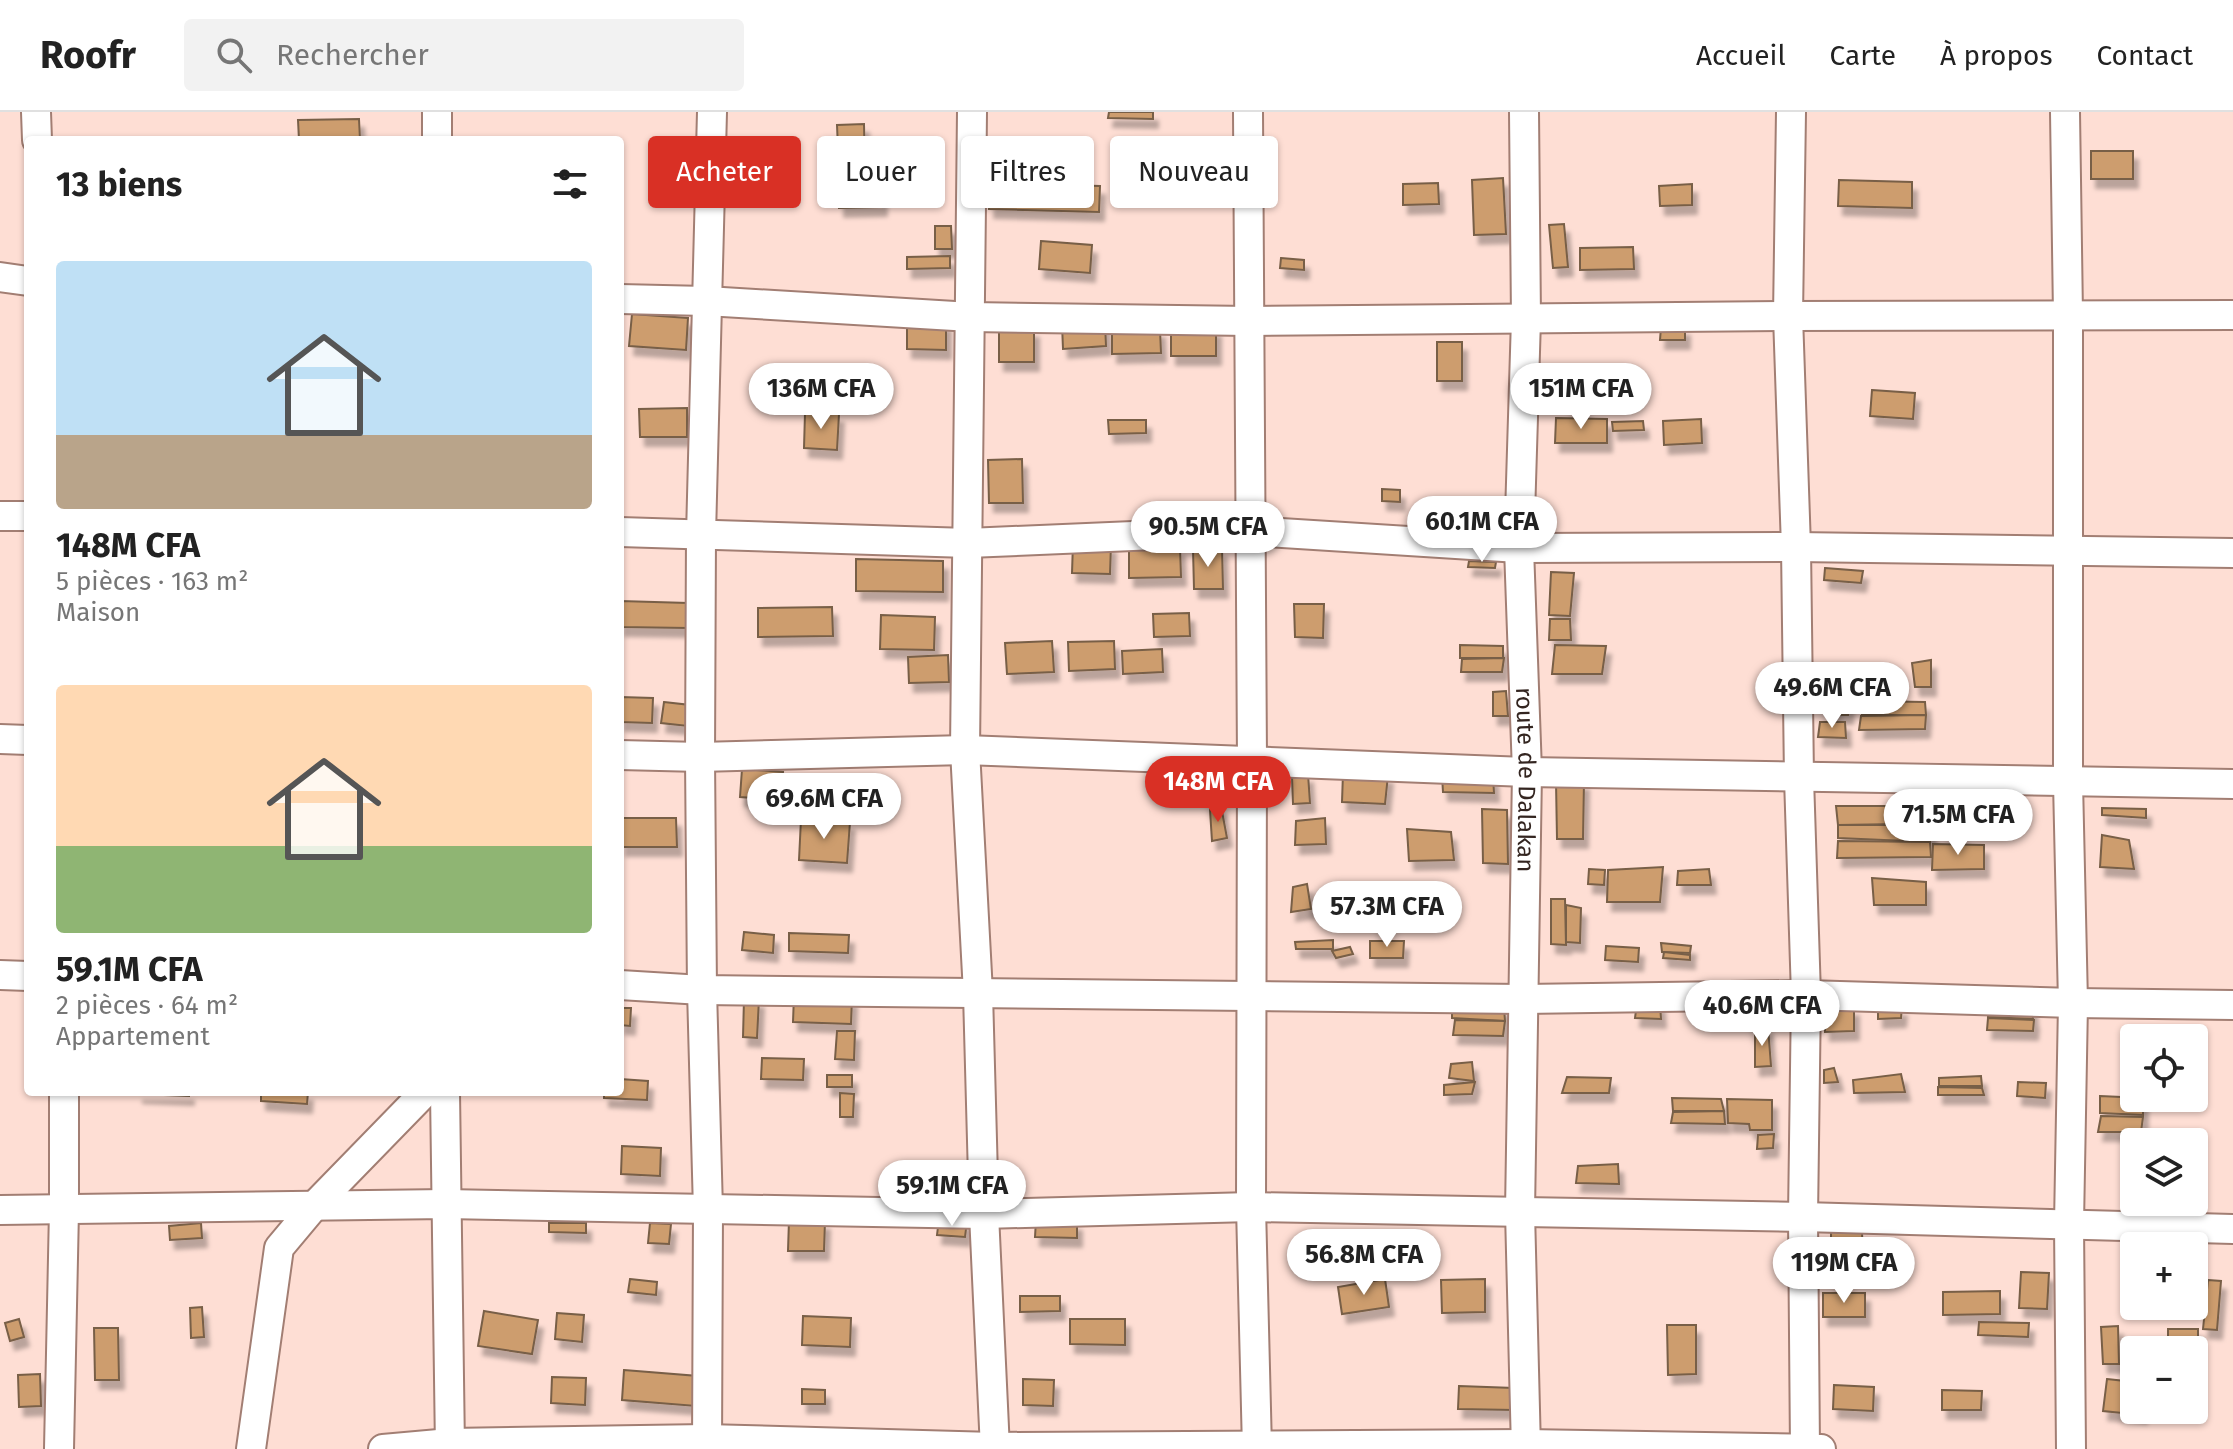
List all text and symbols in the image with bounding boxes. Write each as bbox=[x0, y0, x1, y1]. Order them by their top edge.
search box bbox=[184, 19, 744, 91]
text: Roofr bbox=[40, 32, 136, 78]
icon: search bbox=[212, 33, 256, 77]
text: Rechercher bbox=[276, 37, 429, 73]
text: Accueil bbox=[1696, 39, 1786, 72]
text: Carte bbox=[1830, 39, 1896, 72]
text: À propos bbox=[1940, 39, 2052, 72]
text: Contact bbox=[2096, 39, 2193, 72]
chip: Acheter bbox=[648, 136, 801, 208]
chip: Louer bbox=[817, 136, 945, 208]
chip: Filtres bbox=[961, 136, 1094, 208]
chip: Nouveau bbox=[1110, 136, 1278, 208]
icon: filters bbox=[548, 162, 592, 206]
text: 13 biens bbox=[56, 164, 182, 205]
icon: home bbox=[252, 313, 396, 457]
pin: 136M CFA bbox=[738, 363, 904, 431]
pin: 151M CFA bbox=[1498, 363, 1664, 431]
text: 136M CFA bbox=[767, 373, 875, 404]
text: 151M CFA bbox=[1529, 373, 1633, 404]
pin: 60.1M CFA bbox=[1390, 496, 1574, 564]
pin: 90.5M CFA bbox=[1116, 501, 1300, 569]
text: 60.1M CFA bbox=[1425, 506, 1539, 537]
text: 90.5M CFA bbox=[1149, 511, 1267, 542]
text: 148M CFA bbox=[56, 525, 200, 566]
text: 5 pièces · 163 m² bbox=[56, 566, 248, 597]
text: Maison bbox=[56, 597, 140, 628]
pin: 49.6M CFA bbox=[1740, 662, 1924, 730]
text: 49.6M CFA bbox=[1773, 672, 1891, 703]
street label: route de Dalakan bbox=[1510, 687, 1541, 873]
icon: home bbox=[252, 737, 396, 881]
pin: 148M CFA bbox=[1135, 756, 1301, 824]
text: 148M CFA bbox=[1163, 766, 1273, 797]
pin: 69.6M CFA bbox=[732, 773, 916, 841]
text: 69.6M CFA bbox=[765, 783, 883, 814]
pin: 71.5M CFA bbox=[1866, 789, 2050, 857]
text: 71.5M CFA bbox=[1902, 799, 2014, 830]
pin: 57.3M CFA bbox=[1295, 881, 1479, 949]
text: 57.3M CFA bbox=[1330, 891, 1444, 922]
text: 59.1M CFA bbox=[56, 949, 203, 990]
pin: 40.6M CFA bbox=[1670, 980, 1854, 1048]
text: 2 pièces · 64 m² bbox=[56, 990, 238, 1021]
text: 40.6M CFA bbox=[1703, 990, 1821, 1021]
text: Appartement bbox=[56, 1021, 210, 1052]
map controls bbox=[2120, 1024, 2208, 1424]
button: locate bbox=[2120, 1024, 2208, 1112]
button: layers bbox=[2120, 1128, 2208, 1216]
pin: 59.1M CFA bbox=[860, 1160, 1044, 1228]
text: 59.1M CFA bbox=[896, 1170, 1008, 1201]
pin: 56.8M CFA bbox=[1272, 1229, 1456, 1297]
button: + bbox=[2120, 1232, 2208, 1320]
pin: 119M CFA bbox=[1761, 1237, 1927, 1305]
text: 56.8M CFA bbox=[1305, 1239, 1423, 1270]
text: 119M CFA bbox=[1791, 1247, 1897, 1278]
button: − bbox=[2120, 1336, 2208, 1424]

